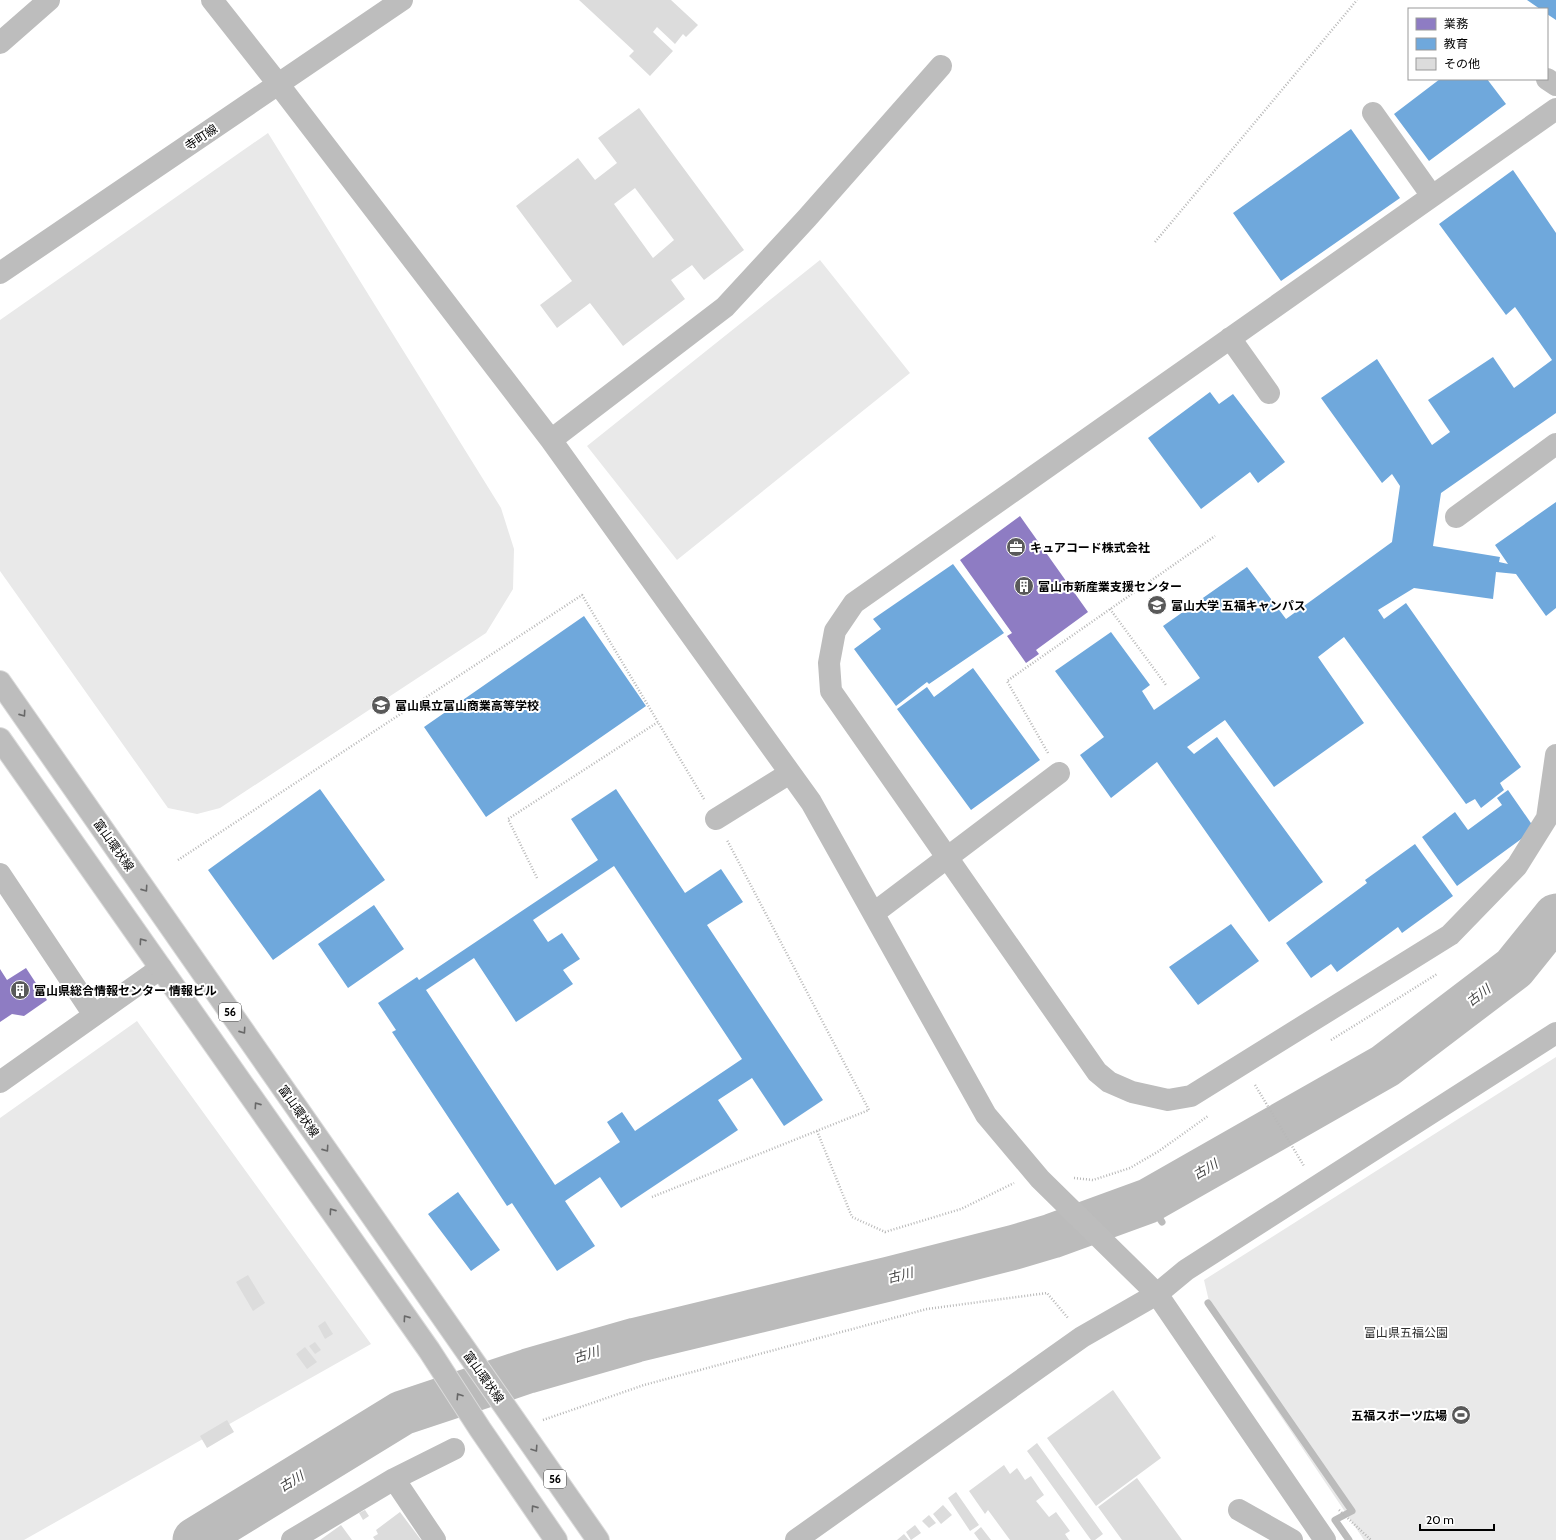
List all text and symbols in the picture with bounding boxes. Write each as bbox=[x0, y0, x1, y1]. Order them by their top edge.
legend bbox=[1408, 8, 1548, 80]
text: 業務 bbox=[1444, 16, 1468, 31]
text: 教育 bbox=[1444, 36, 1468, 51]
text: その他 bbox=[1444, 56, 1480, 71]
street label: 寺町線 bbox=[182, 121, 220, 153]
office icon: キュアコード株式会社 bbox=[1005, 536, 1027, 558]
place label: キュアコード株式会社 bbox=[1030, 540, 1150, 555]
building icon: 富山市新産業支援センター bbox=[1013, 575, 1035, 597]
place label: 富山市新産業支援センター bbox=[1038, 579, 1182, 594]
school or university icon: 富山大学 五福キャンパス bbox=[1146, 594, 1168, 616]
place label: 富山大学 五福キャンパス bbox=[1171, 598, 1306, 613]
school or university icon: 富山県立富山商業高等学校 bbox=[370, 694, 392, 716]
place label: 富山県立富山商業高等学校 bbox=[395, 698, 539, 713]
one-way arrow bbox=[18, 710, 26, 717]
street label: 富山環状線 bbox=[91, 816, 137, 874]
one-way arrow bbox=[140, 885, 147, 892]
one-way arrow bbox=[139, 938, 147, 945]
building icon: 富山県総合情報センター 情報ビル bbox=[9, 979, 31, 1001]
water label: 古川 bbox=[1463, 980, 1495, 1009]
place label: 富山県総合情報センター 情報ビル bbox=[34, 983, 217, 998]
road number: 56 bbox=[219, 1003, 241, 1021]
one-way arrow bbox=[238, 1026, 245, 1033]
street label: 富山環状線 bbox=[276, 1082, 322, 1140]
one-way arrow bbox=[254, 1102, 262, 1109]
one-way arrow bbox=[321, 1145, 329, 1152]
water label: 古川 bbox=[1190, 1155, 1222, 1182]
one-way arrow bbox=[330, 1209, 337, 1216]
water label: 古川 bbox=[885, 1264, 916, 1286]
one-way arrow bbox=[404, 1315, 411, 1322]
park label: 富山県五福公園 bbox=[1364, 1325, 1448, 1340]
water label: 古川 bbox=[571, 1342, 603, 1365]
street label: 富山環状線 bbox=[461, 1348, 507, 1406]
one-way arrow bbox=[456, 1393, 463, 1400]
sports icon: 五福スポーツ広場 bbox=[1450, 1404, 1472, 1426]
place label: 五福スポーツ広場 bbox=[1351, 1408, 1447, 1423]
one-way arrow bbox=[530, 1445, 537, 1452]
water label: 古川 bbox=[276, 1466, 308, 1495]
road number: 56 bbox=[544, 1470, 566, 1488]
one-way arrow bbox=[531, 1505, 539, 1512]
scale bar bbox=[1420, 1506, 1494, 1532]
text: 20 m bbox=[1426, 1512, 1454, 1527]

